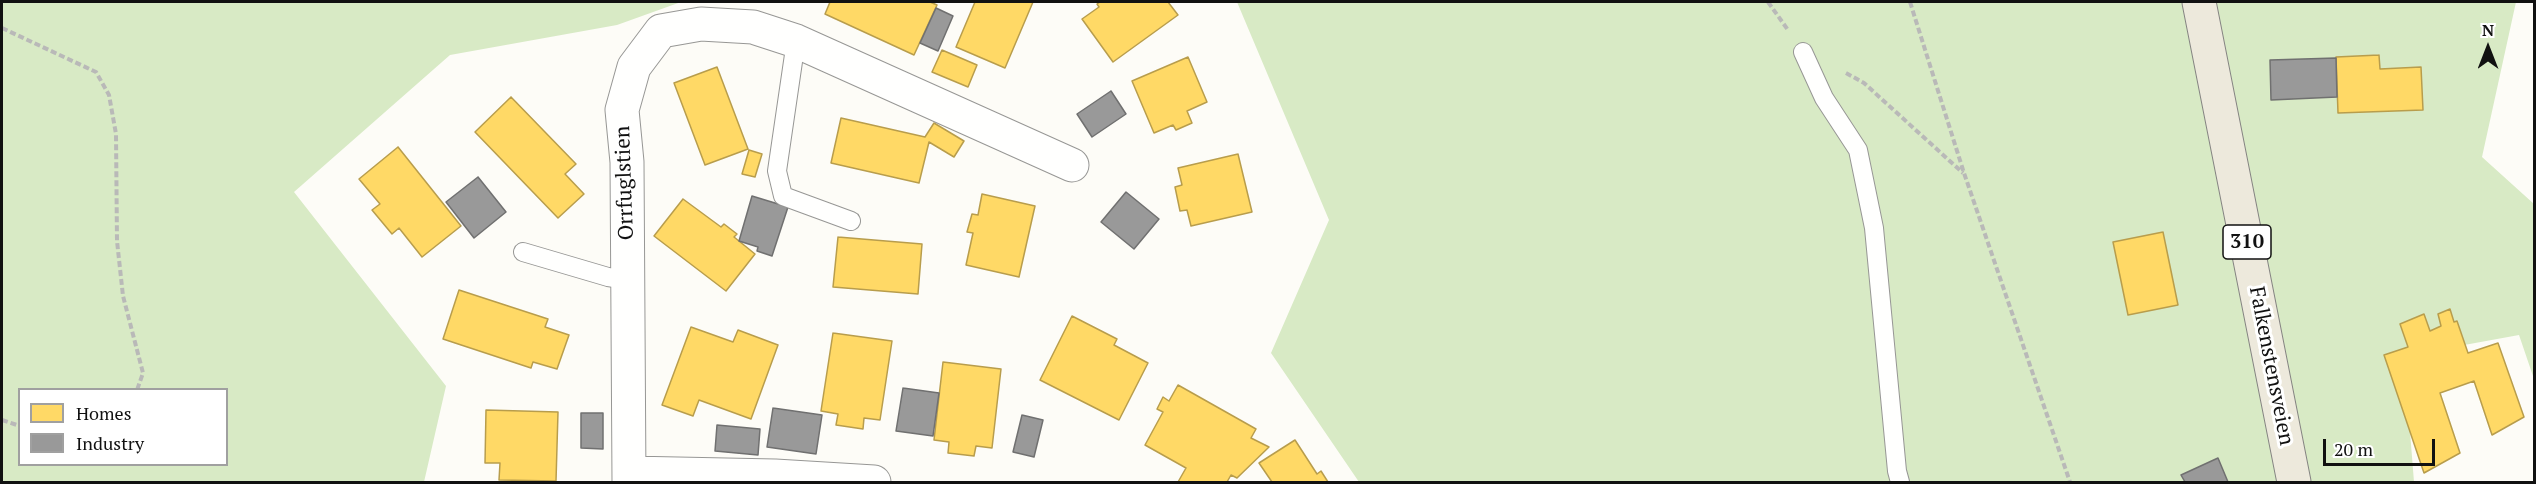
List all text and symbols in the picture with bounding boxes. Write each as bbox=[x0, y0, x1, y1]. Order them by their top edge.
north arrow bbox=[2458, 18, 2518, 78]
text: N bbox=[2482, 19, 2494, 41]
street label: Orrfuglstien bbox=[610, 125, 640, 241]
road number: 310 bbox=[2223, 225, 2271, 259]
street label: Falkenstensveien bbox=[2243, 284, 2299, 448]
legend bbox=[18, 388, 228, 466]
text: Homes bbox=[76, 401, 131, 425]
scale bar bbox=[2326, 427, 2438, 465]
text: Industry bbox=[76, 431, 144, 455]
text: 20 m bbox=[2334, 437, 2373, 461]

